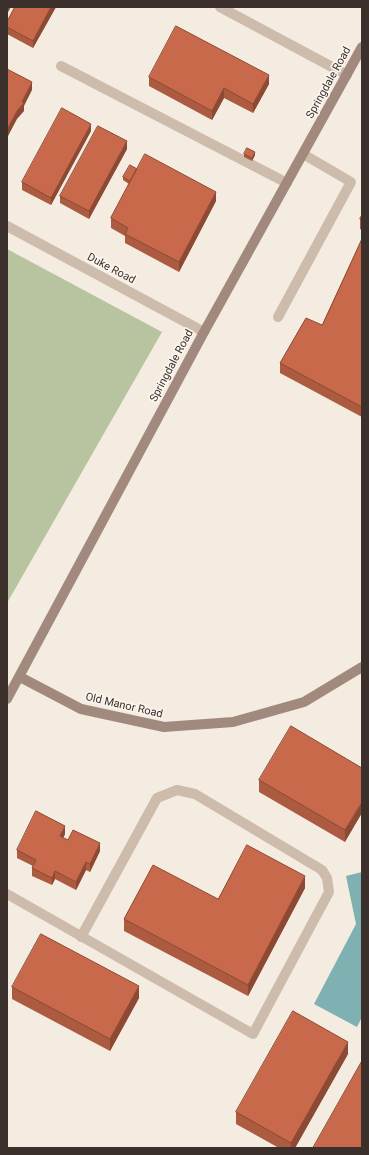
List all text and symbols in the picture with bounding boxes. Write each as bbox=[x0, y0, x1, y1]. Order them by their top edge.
street label: Springdale Road bbox=[304, 45, 354, 121]
street label: Duke Road bbox=[85, 251, 137, 287]
street label: Springdale Road bbox=[147, 328, 197, 404]
street label: Old Manor Road bbox=[84, 691, 164, 721]

